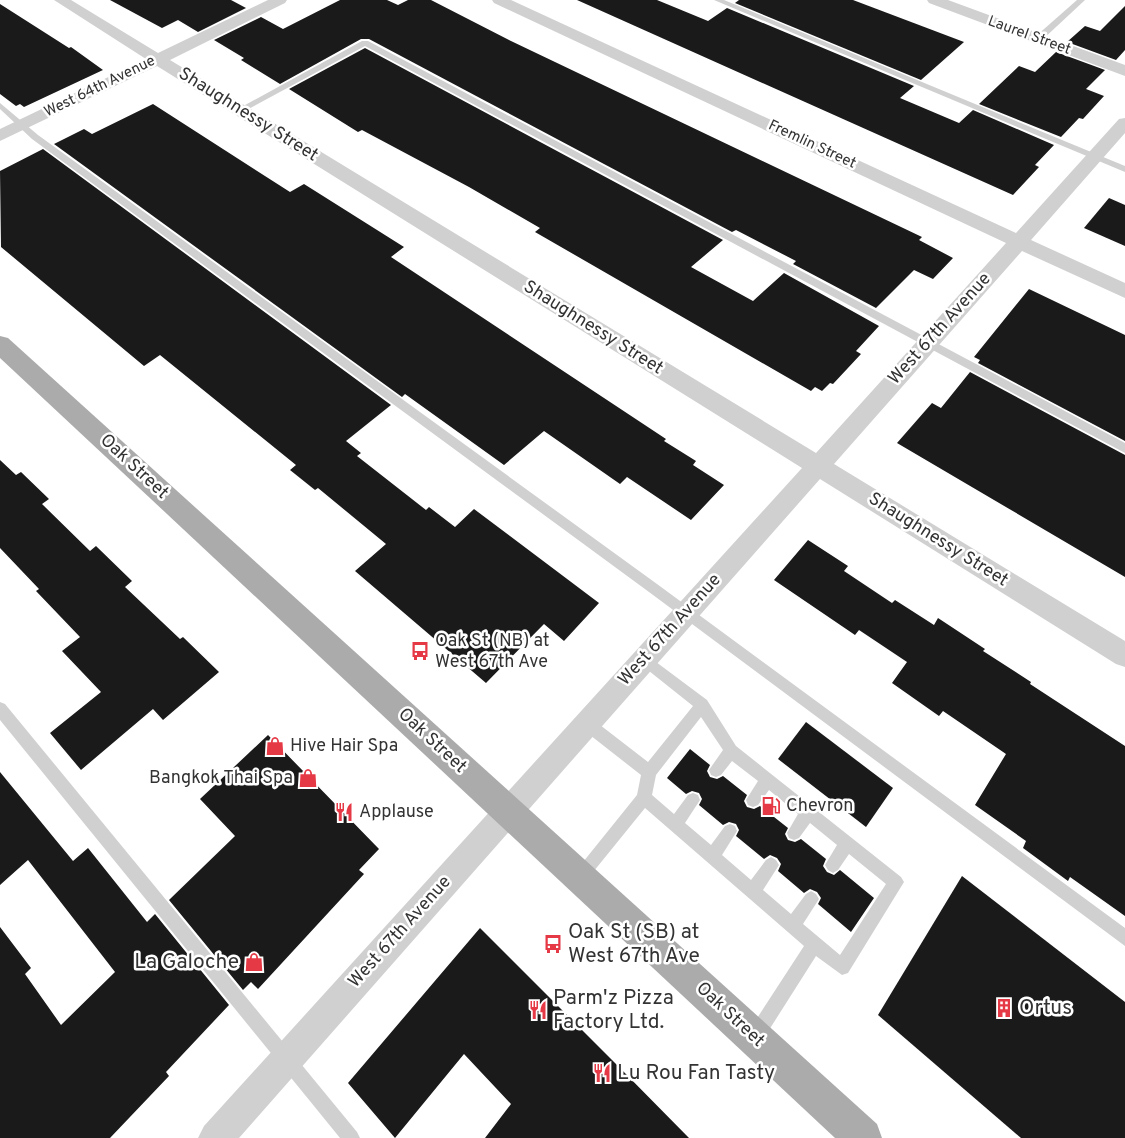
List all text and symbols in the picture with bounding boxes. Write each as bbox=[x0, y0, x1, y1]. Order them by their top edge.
street label: Laurel Street bbox=[985, 12, 1073, 60]
street label: West 64th Avenue bbox=[41, 52, 159, 122]
street label: Shaughnessy Street bbox=[174, 63, 322, 167]
street label: Fremlin Street bbox=[765, 116, 859, 174]
street label: West 67th Avenue bbox=[884, 268, 996, 390]
street label: Shaughnessy Street bbox=[519, 276, 667, 380]
street label: Oak Street bbox=[95, 429, 173, 505]
street label: Shaughnessy Street bbox=[864, 488, 1012, 592]
street label: West 67th Avenue bbox=[614, 569, 726, 691]
place label: Oak St (NB) at West 67th Ave bbox=[435, 630, 550, 674]
bus stop icon: Oak St (NB) at West 67th Ave bbox=[409, 640, 431, 662]
street label: Oak Street bbox=[393, 703, 471, 779]
shop icon: Hive Hair Spa bbox=[264, 735, 286, 757]
place label: Hive Hair Spa bbox=[290, 735, 398, 758]
place label: Bangkok Thai Spa bbox=[149, 767, 293, 790]
shop icon: Bangkok Thai Spa bbox=[297, 767, 319, 789]
fuel station icon: Chevron bbox=[760, 795, 782, 817]
place label: Chevron bbox=[786, 795, 853, 818]
restaurant icon: Applause bbox=[333, 801, 355, 823]
place label: Applause bbox=[359, 801, 434, 824]
street label: West 67th Avenue bbox=[344, 871, 456, 993]
place label: Oak St (SB) at West 67th Ave bbox=[568, 919, 700, 970]
bus stop icon: Oak St (SB) at West 67th Ave bbox=[542, 933, 564, 955]
place label: La Galoche bbox=[134, 949, 239, 976]
shop icon: La Galoche bbox=[243, 951, 265, 973]
street label: Oak Street bbox=[691, 977, 769, 1053]
place label: Parm'z Pizza Factory Ltd. bbox=[553, 985, 674, 1036]
place label: Ortus bbox=[1019, 995, 1072, 1022]
building icon: Ortus bbox=[993, 997, 1015, 1019]
restaurant icon: Parm'z Pizza Factory Ltd. bbox=[527, 999, 549, 1021]
place label: Lu Rou Fan Tasty bbox=[617, 1060, 775, 1087]
restaurant icon: Lu Rou Fan Tasty bbox=[591, 1062, 613, 1084]

